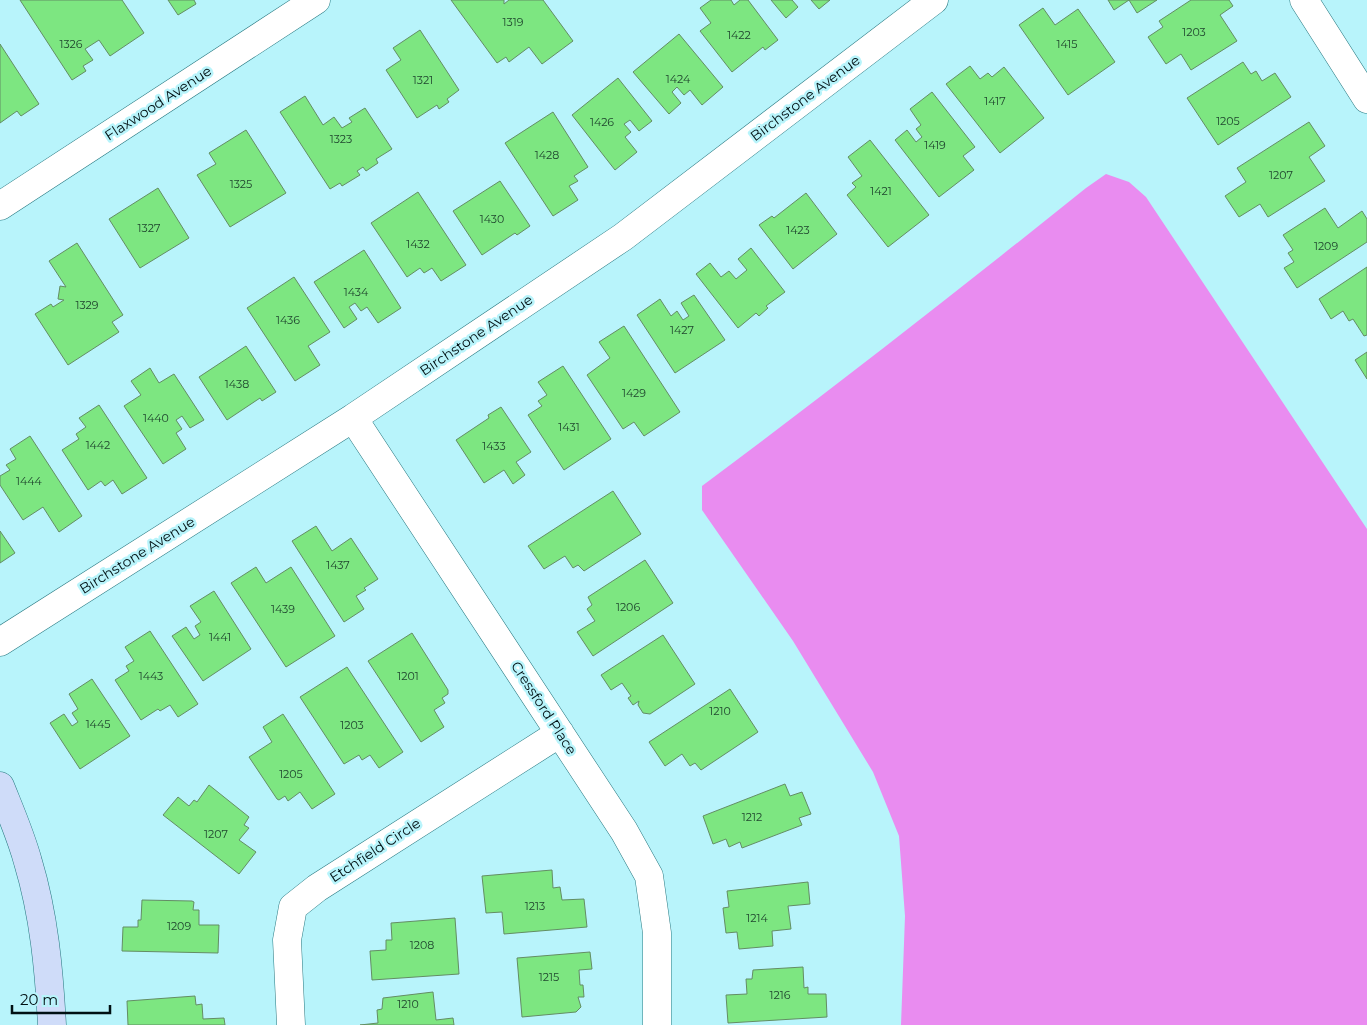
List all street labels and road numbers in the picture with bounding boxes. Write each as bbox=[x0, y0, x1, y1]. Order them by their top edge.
street label: Birchstone Avenue bbox=[747, 51, 863, 145]
street label: Flaxwood Avenue bbox=[101, 62, 215, 144]
street label: Birchstone Avenue bbox=[416, 291, 536, 379]
street label: Birchstone Avenue bbox=[76, 512, 198, 598]
street label: Cressford Place bbox=[507, 658, 581, 758]
street label: Etchfield Circle bbox=[326, 814, 424, 886]

